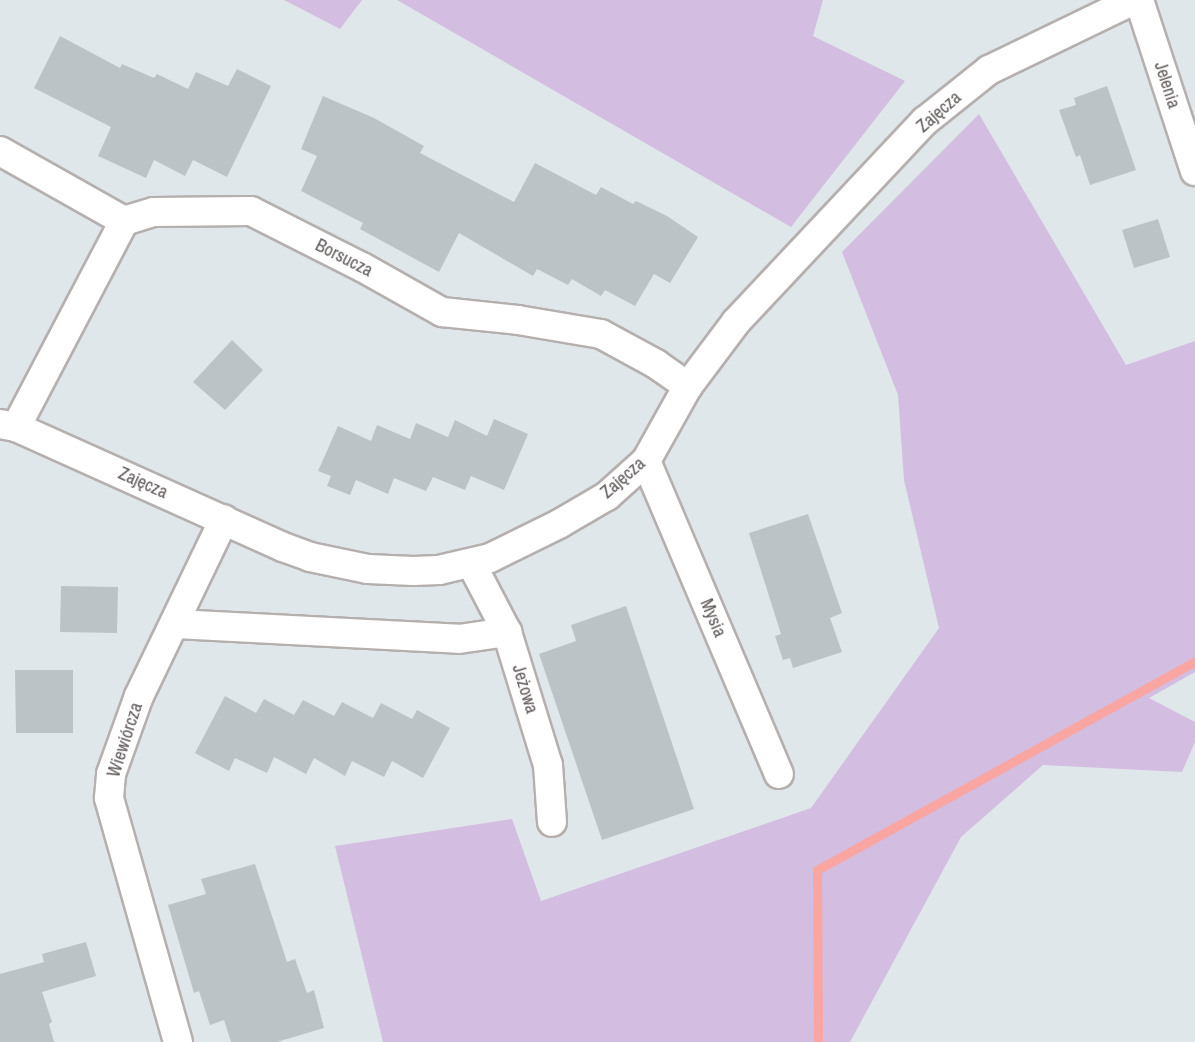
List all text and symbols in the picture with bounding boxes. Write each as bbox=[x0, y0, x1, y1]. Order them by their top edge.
street label: Jelenia bbox=[1149, 59, 1185, 111]
street label: Zajęcza bbox=[912, 87, 966, 137]
street label: Borsucza bbox=[312, 234, 376, 282]
street label: Zajęcza bbox=[596, 453, 650, 503]
street label: Zajęcza bbox=[115, 463, 171, 503]
street label: Mysia bbox=[695, 596, 731, 640]
street label: Jeżowa bbox=[507, 662, 543, 716]
street label: Wiewiórcza bbox=[103, 700, 147, 780]

